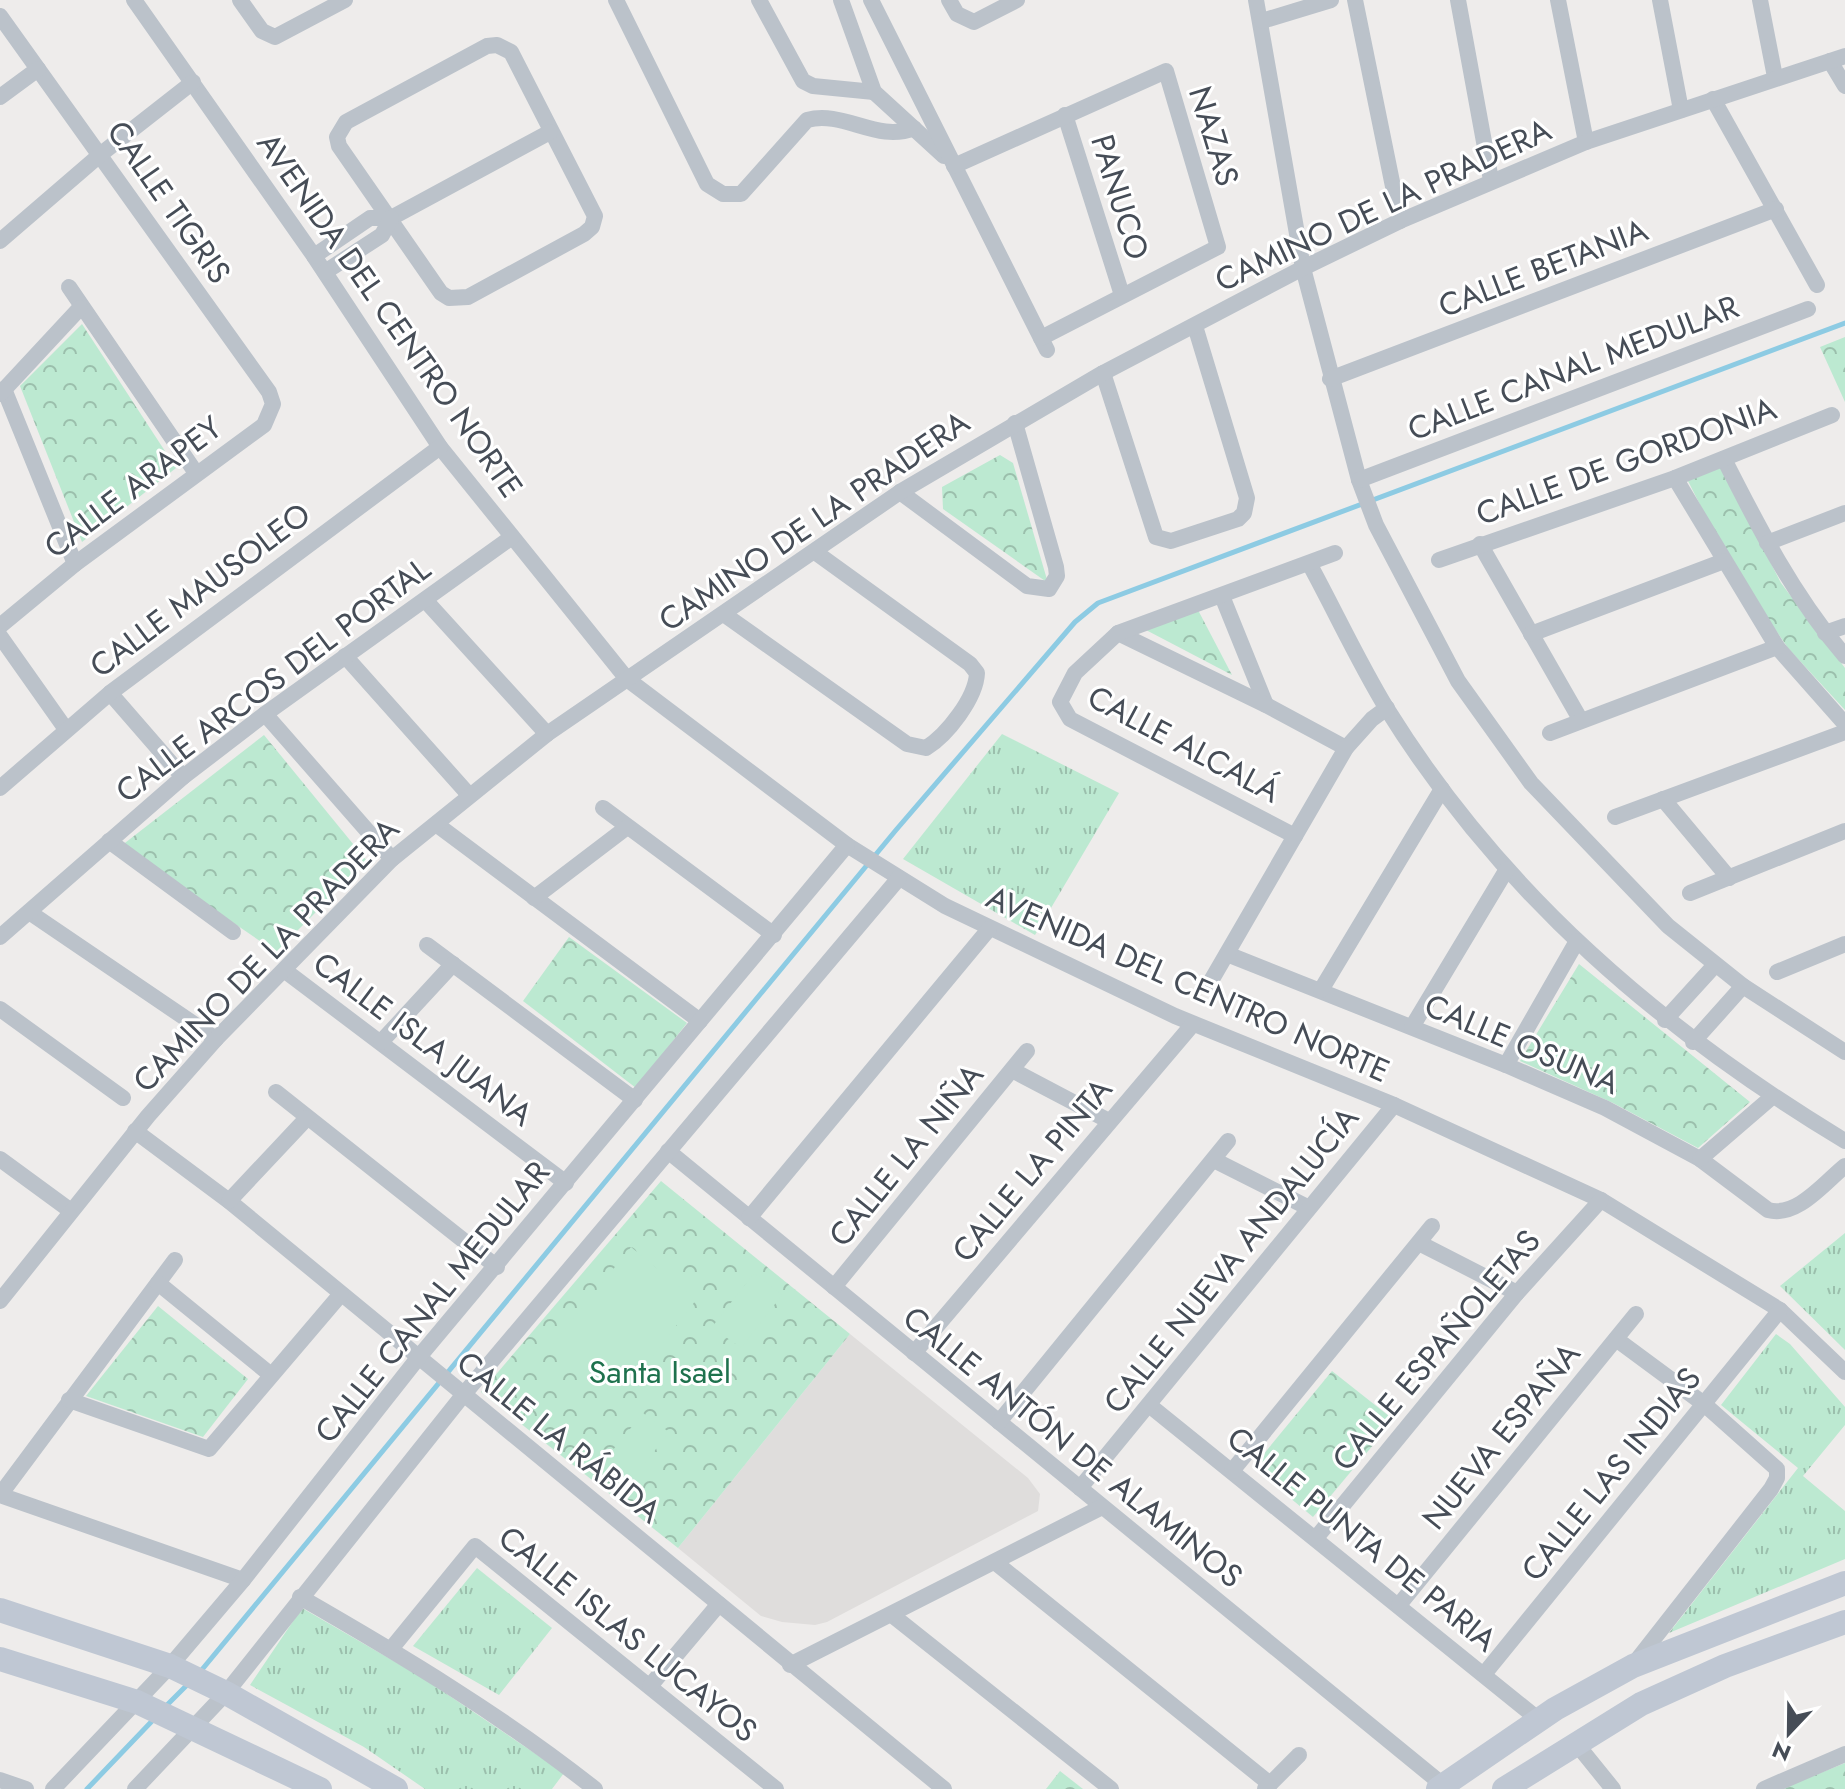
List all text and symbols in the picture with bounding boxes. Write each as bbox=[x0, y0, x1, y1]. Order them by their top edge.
street label: NAZAS bbox=[1177, 80, 1251, 192]
street label: CAMINO DE LA PRADERA bbox=[1207, 107, 1559, 303]
street label: CALLE TIGRIS bbox=[96, 111, 242, 293]
street label: AVENIDA DEL CENTRO NORTE bbox=[246, 123, 534, 507]
street label: PANUCO bbox=[1079, 129, 1161, 265]
street label: CALLE BETANIA bbox=[1432, 207, 1654, 329]
street label: CALLE CANAL MEDULAR bbox=[1401, 284, 1745, 452]
street label: CALLE DE GORDONIA bbox=[1470, 385, 1782, 537]
street label: CAMINO DE LA PRADERA bbox=[649, 400, 979, 642]
street label: CALLE ARAPEY bbox=[35, 405, 231, 569]
street label: CALLE MAUSOLEO bbox=[80, 492, 320, 688]
street label: CALLE ARCOS DEL PORTAL bbox=[106, 546, 440, 814]
street label: CALLE ALCALÁ bbox=[1080, 674, 1288, 814]
street label: CAMINO DE LA PRADERA bbox=[122, 807, 410, 1103]
street label: AVENIDA DEL CENTRO NORTE bbox=[979, 874, 1397, 1094]
street label: CALLE ISLA JUANA bbox=[303, 941, 543, 1137]
street label: CALLE OSUNA bbox=[1418, 982, 1626, 1106]
street label: CALLE LA NIÑA bbox=[818, 1054, 994, 1256]
street label: CALLE LA PINTA bbox=[941, 1068, 1123, 1272]
street label: CALLE NUEVA ANDALUCÍA bbox=[1093, 1097, 1369, 1423]
street label: CALLE CANAL MEDULAR bbox=[304, 1151, 560, 1453]
street label: CALLE ESPAÑOLETAS bbox=[1321, 1219, 1551, 1481]
street label: CALLE ANTÓN DE ALAMINOS bbox=[893, 1295, 1253, 1599]
street label: NUEVA ESPAÑA bbox=[1411, 1333, 1591, 1539]
street label: CALLE LA RÁBIDA bbox=[447, 1340, 671, 1534]
park label: Santa Isael bbox=[589, 1349, 731, 1395]
street label: CALLE LAS INDIAS bbox=[1510, 1357, 1712, 1591]
street label: CALLE PUNTA DE PARIA bbox=[1217, 1416, 1507, 1662]
street label: CALLE ISLAS LUCAYOS bbox=[489, 1515, 767, 1753]
north arrow bbox=[1749, 1693, 1829, 1773]
text: N bbox=[1767, 1733, 1796, 1770]

